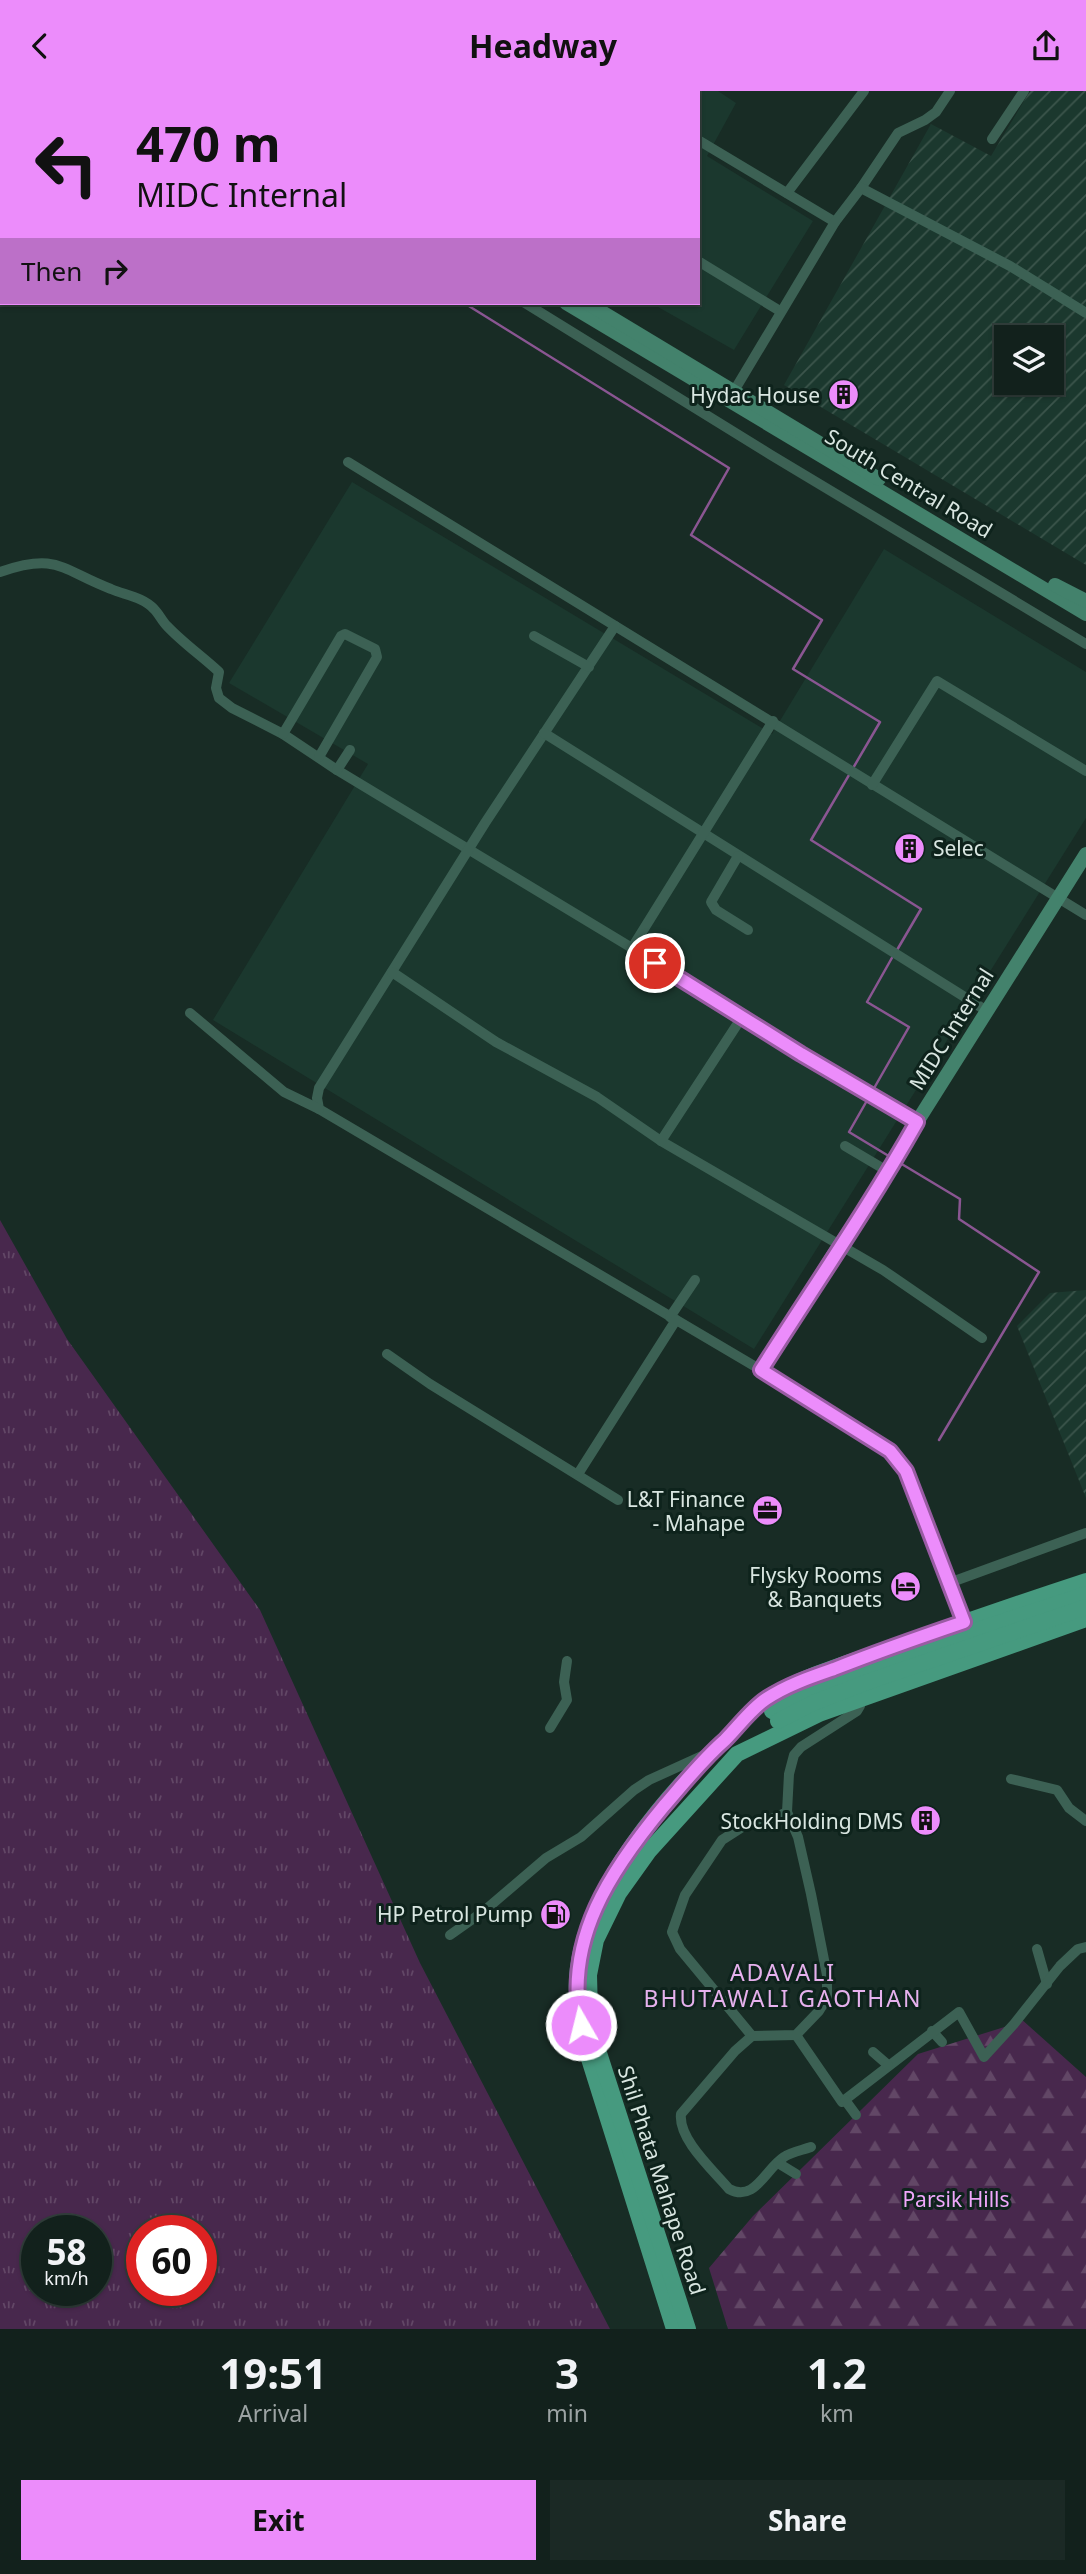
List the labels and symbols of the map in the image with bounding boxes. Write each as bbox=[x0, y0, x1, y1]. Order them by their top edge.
building icon: Hydac House bbox=[826, 378, 860, 412]
place label: Hydac House bbox=[690, 381, 820, 409]
street label: South Central Road bbox=[820, 422, 998, 544]
building icon: Selec bbox=[893, 831, 927, 865]
place label: Selec bbox=[933, 834, 984, 862]
pin bbox=[625, 933, 685, 993]
street label: MIDC Internal bbox=[902, 963, 1000, 1095]
place label: L&T Finance - Mahape bbox=[627, 1485, 745, 1537]
office icon: L&T Finance - Mahape bbox=[751, 1494, 785, 1528]
place label: Flysky Rooms & Banquets bbox=[749, 1561, 882, 1613]
hotel icon: Flysky Rooms & Banquets bbox=[888, 1570, 922, 1604]
building icon: StockHolding DMS bbox=[909, 1804, 943, 1838]
place label: StockHolding DMS bbox=[721, 1807, 903, 1835]
fuel station icon: HP Petrol Pump bbox=[539, 1897, 573, 1931]
place label: HP Petrol Pump bbox=[377, 1900, 533, 1928]
district label: ADAVALI BHUTAWALI GAOTHAN bbox=[643, 1956, 923, 2014]
position arrow bbox=[544, 1988, 618, 2062]
street label: Shil Phata Mahape Road bbox=[612, 2062, 712, 2298]
park label: Parsik Hills bbox=[902, 2185, 1010, 2213]
speed limit sign: 60 bbox=[126, 2215, 217, 2306]

